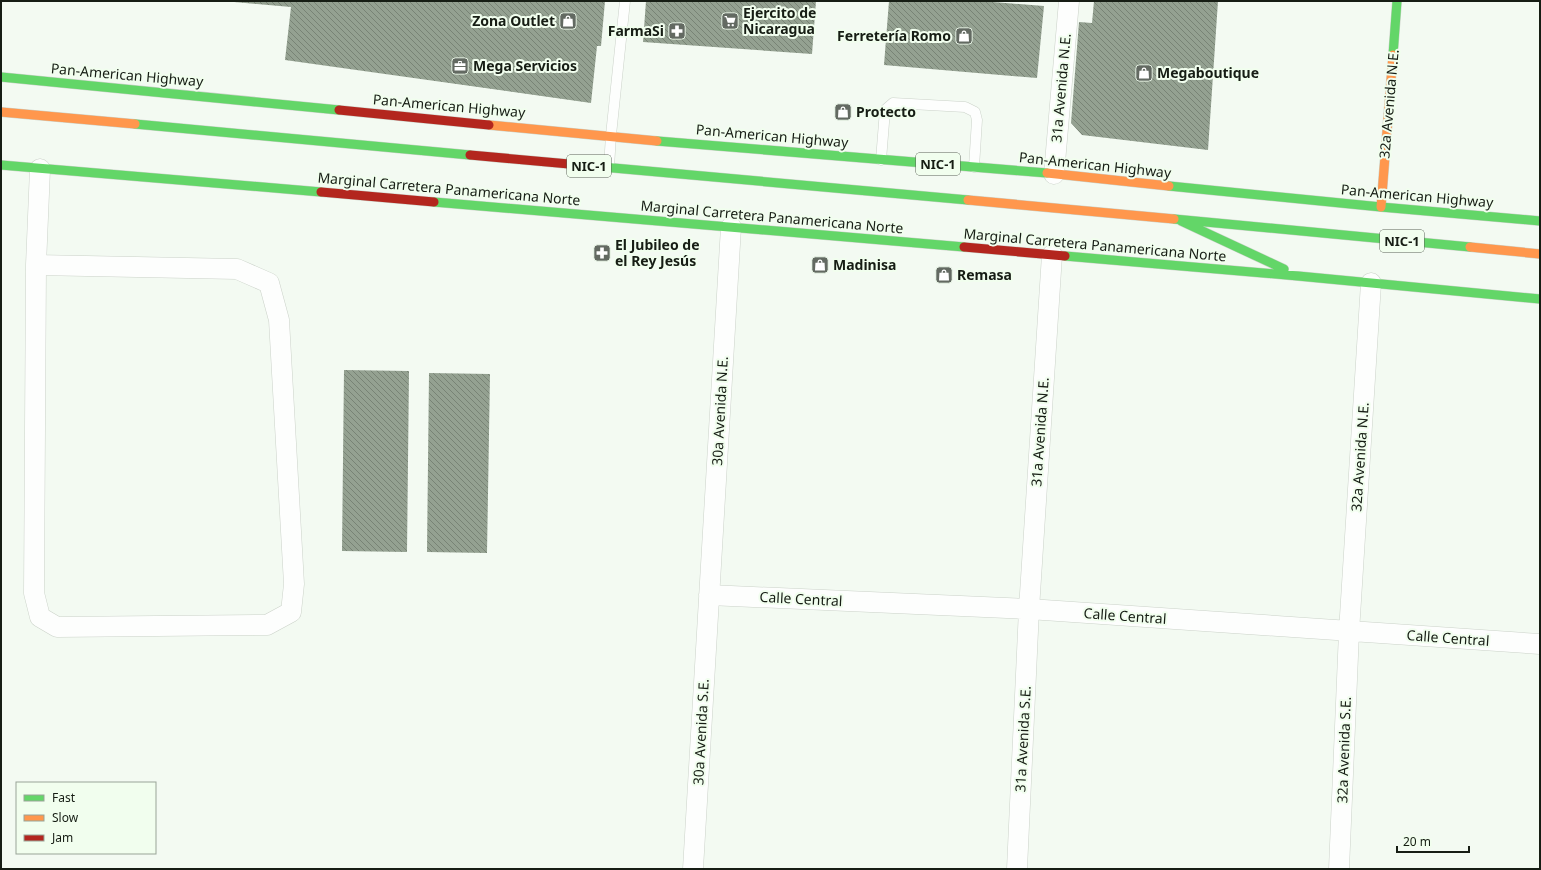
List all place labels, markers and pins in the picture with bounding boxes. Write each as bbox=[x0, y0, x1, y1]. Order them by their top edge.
place label: Ejercito de Nicaragua bbox=[743, 3, 816, 38]
place label: Zona Outlet bbox=[472, 11, 555, 30]
shop icon: Zona Outlet bbox=[558, 11, 578, 31]
supermarket icon: Ejercito de Nicaragua bbox=[720, 11, 740, 31]
place label: FarmaSi bbox=[608, 21, 664, 40]
pharmacy icon: FarmaSi bbox=[667, 21, 687, 41]
place label: Ferretería Romo bbox=[837, 26, 951, 45]
shop icon: Ferretería Romo bbox=[954, 26, 974, 46]
office icon: Mega Servicios bbox=[450, 56, 470, 76]
place label: Mega Servicios bbox=[473, 56, 577, 75]
shop icon: Megaboutique bbox=[1134, 63, 1154, 83]
place label: Megaboutique bbox=[1157, 63, 1259, 82]
shop icon: Protecto bbox=[833, 102, 853, 122]
place label: Protecto bbox=[856, 102, 916, 121]
place label: El Jubileo de el Rey Jesús bbox=[615, 235, 700, 270]
pharmacy icon: El Jubileo de el Rey Jesús bbox=[592, 243, 612, 263]
shop icon: Madinisa bbox=[810, 255, 830, 275]
place label: Madinisa bbox=[833, 255, 896, 274]
shop icon: Remasa bbox=[934, 265, 954, 285]
place label: Remasa bbox=[957, 265, 1012, 284]

